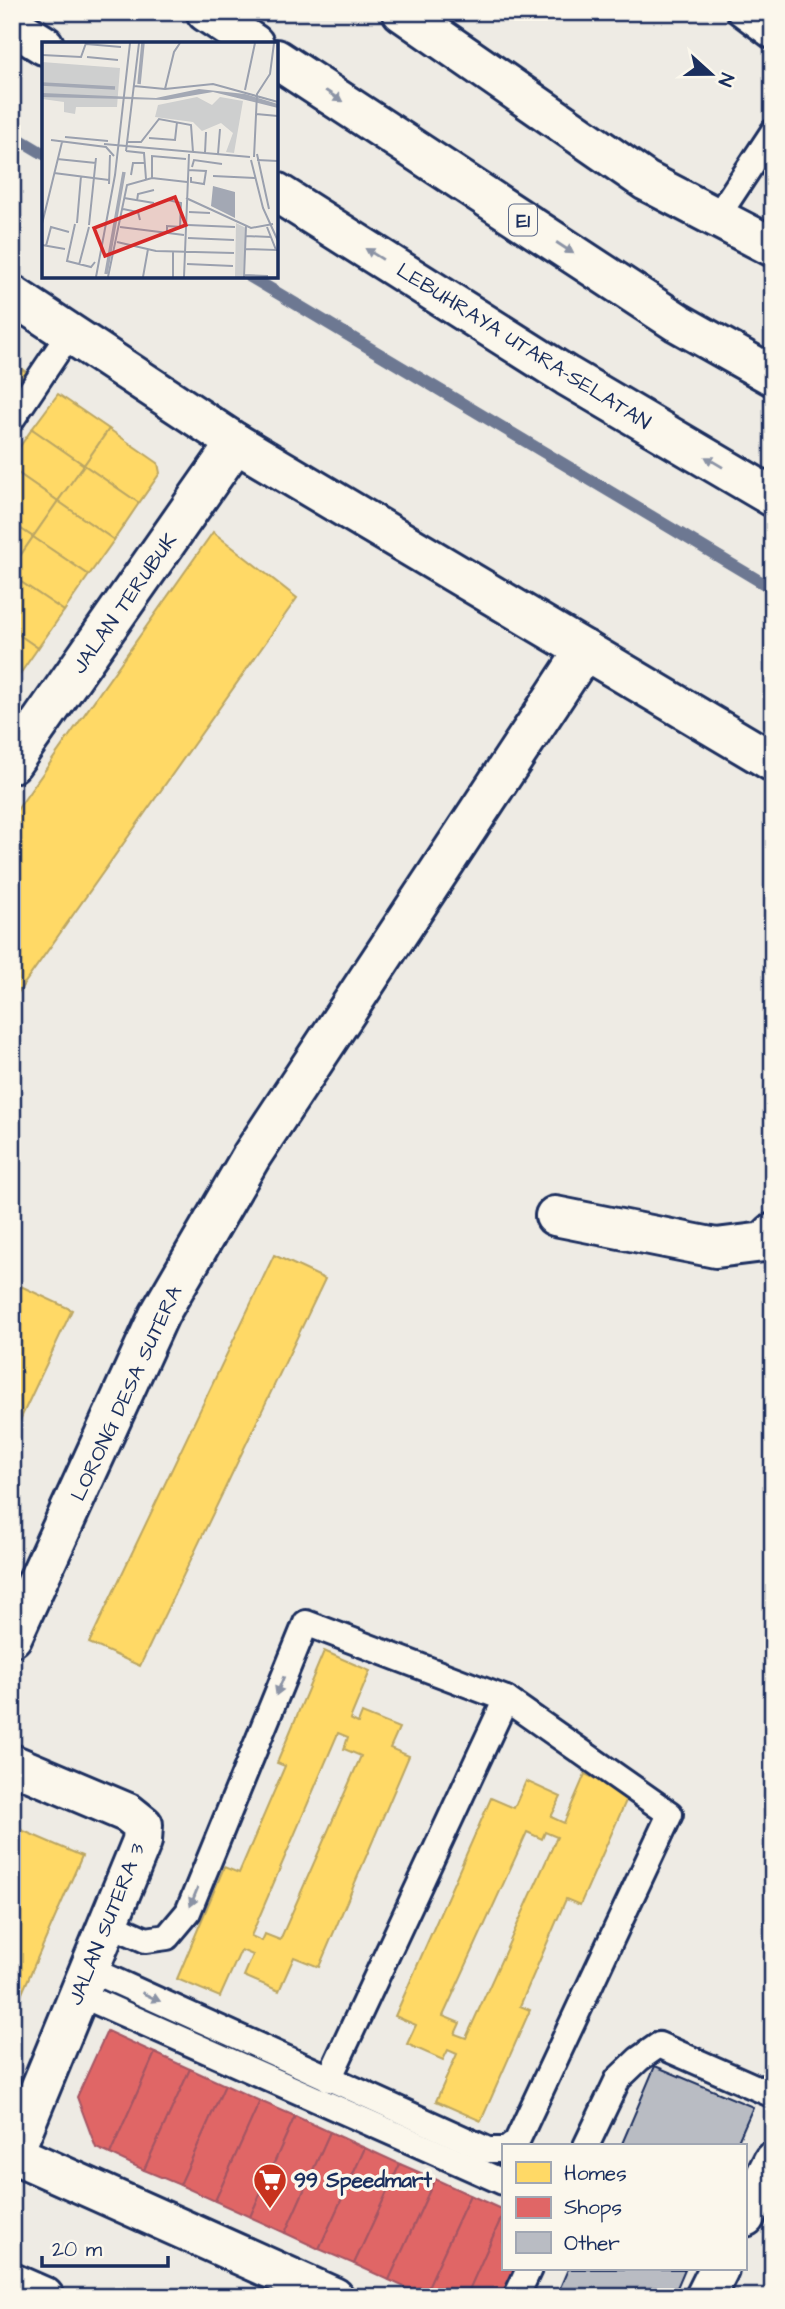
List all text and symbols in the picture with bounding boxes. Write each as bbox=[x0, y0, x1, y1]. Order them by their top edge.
north arrow bbox=[676, 38, 746, 108]
inset map bbox=[42, 42, 278, 278]
text: N bbox=[711, 69, 740, 90]
one-way arrow bbox=[324, 90, 343, 103]
road number: E1 bbox=[509, 204, 537, 235]
one-way arrow bbox=[556, 241, 574, 255]
one-way arrow bbox=[364, 247, 384, 260]
street label: LEBUHRAYA UTARA–SELATAN bbox=[391, 256, 656, 437]
one-way arrow bbox=[704, 457, 724, 469]
street label: JALAN TERUBUK bbox=[65, 527, 184, 680]
street label: LORONG DESA SUTERA bbox=[64, 1280, 189, 1506]
one-way arrow bbox=[275, 1676, 286, 1697]
street label: JALAN SUTERA 3 bbox=[61, 1839, 152, 2010]
one-way arrow bbox=[189, 1886, 200, 1907]
one-way arrow bbox=[141, 1991, 161, 2003]
legend bbox=[502, 2144, 746, 2270]
text: Homes bbox=[564, 2159, 627, 2188]
supermarket icon: 99 Speedmart bbox=[251, 2161, 289, 2210]
place label: 99 Speedmart bbox=[294, 2166, 433, 2196]
text: Shops bbox=[564, 2193, 622, 2223]
scale bar bbox=[42, 2225, 168, 2269]
text: Other bbox=[564, 2229, 620, 2258]
text: 20 m bbox=[52, 2235, 103, 2264]

